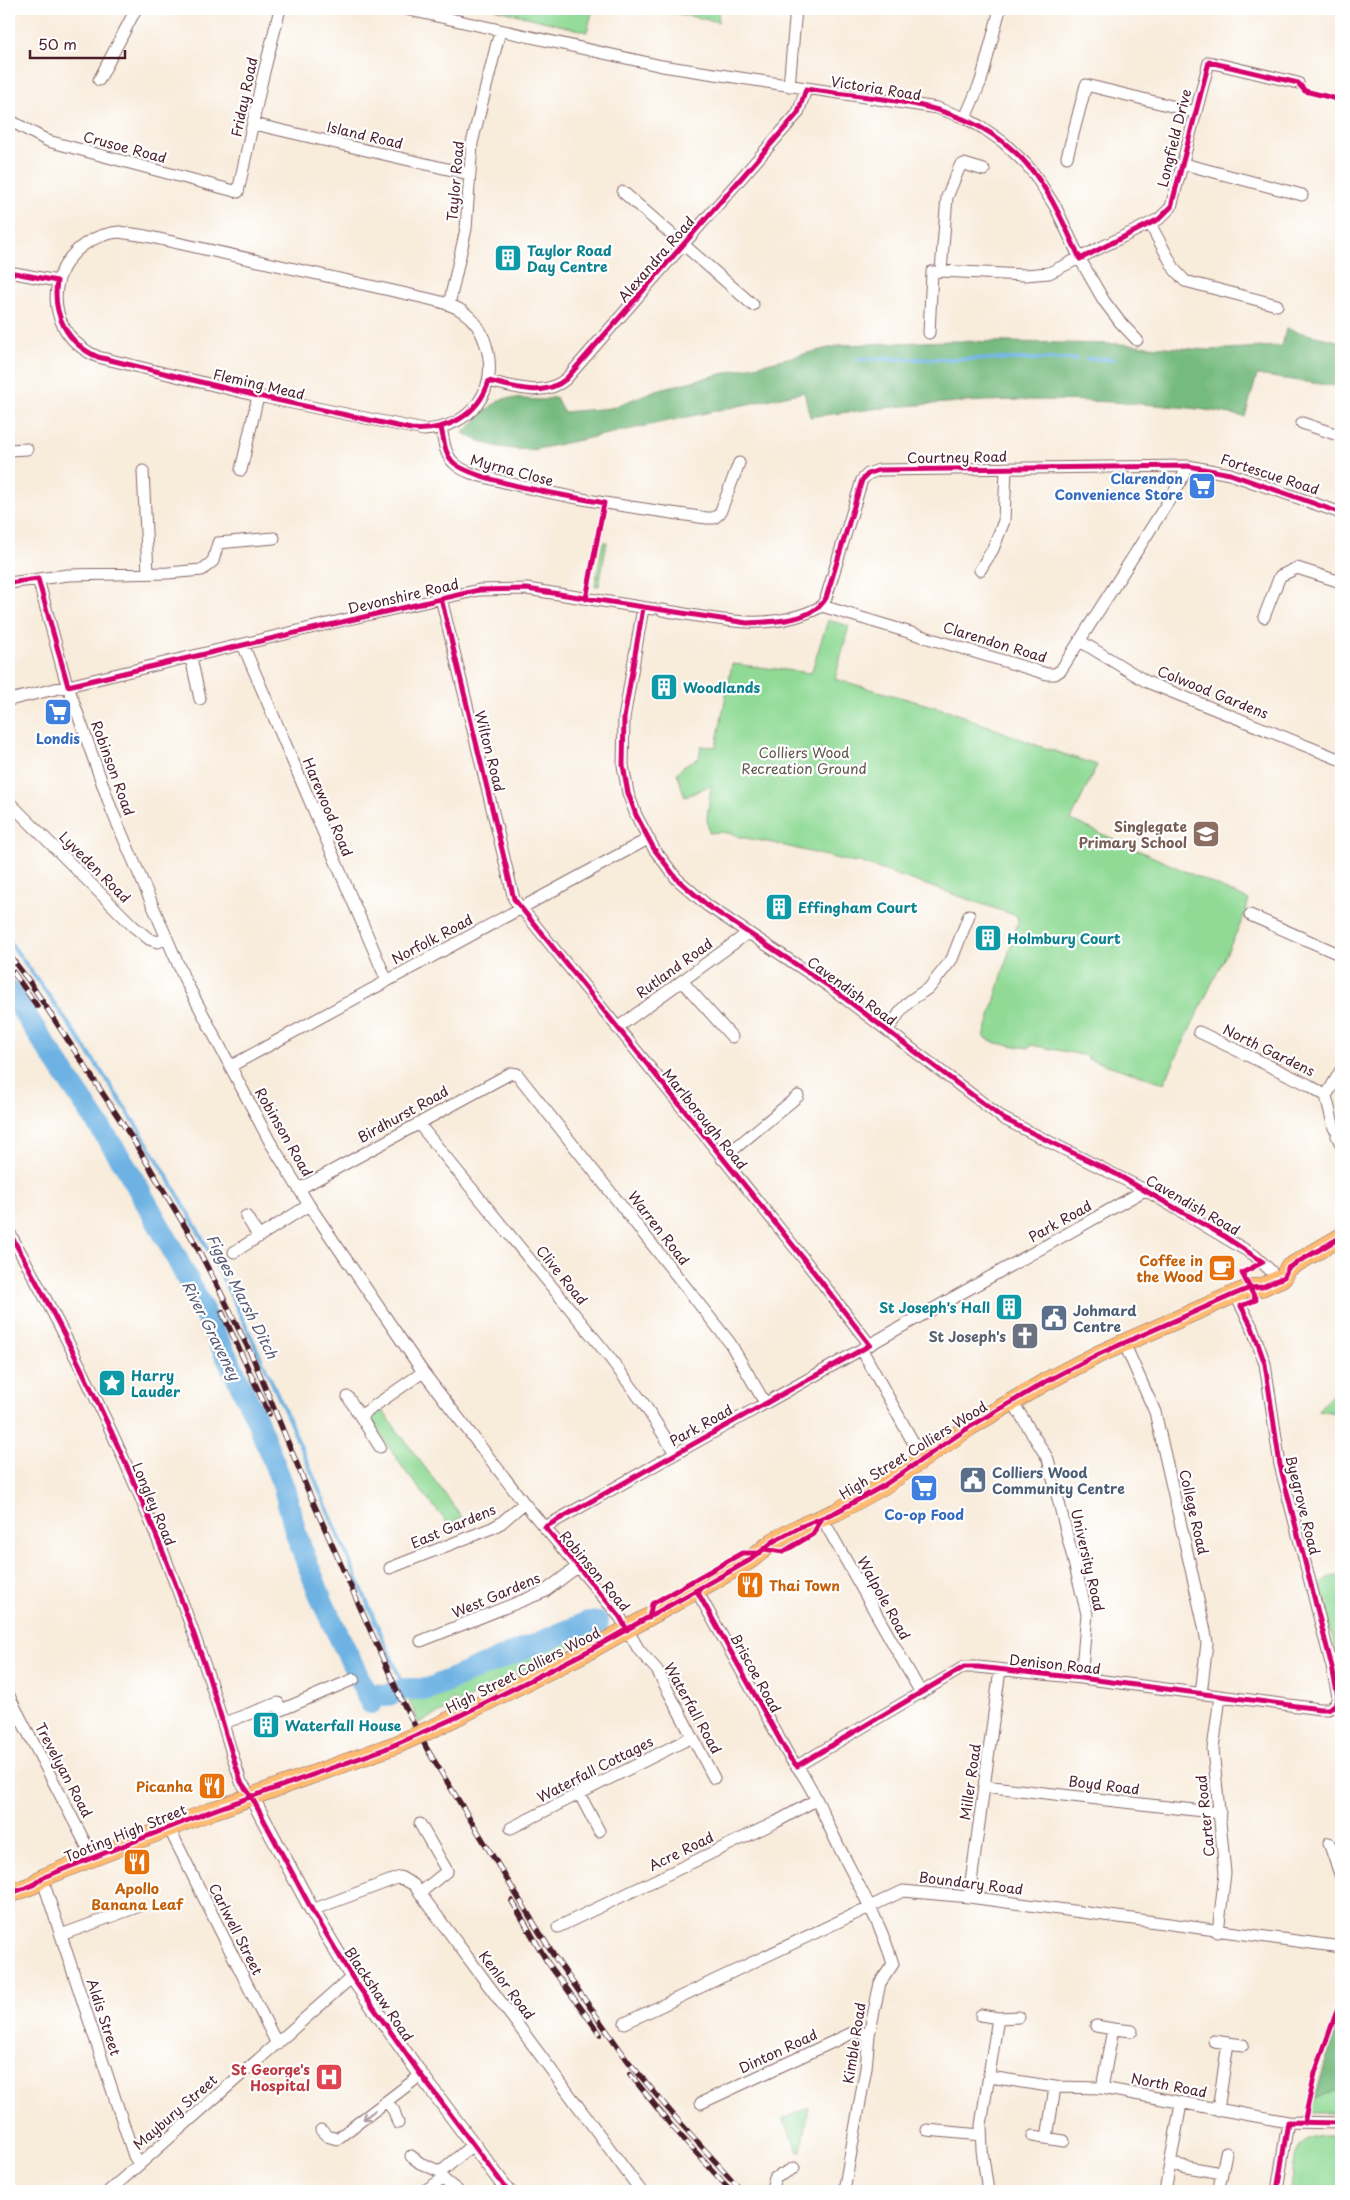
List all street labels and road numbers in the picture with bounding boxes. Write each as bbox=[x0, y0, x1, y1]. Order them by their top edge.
street label: Friday Road bbox=[225, 55, 263, 139]
street label: Victoria Road bbox=[829, 70, 923, 106]
street label: Longfield Drive bbox=[1152, 87, 1196, 189]
street label: Island Road bbox=[325, 116, 405, 154]
street label: Crusoe Road bbox=[81, 126, 169, 168]
street label: Taylor Road bbox=[441, 140, 469, 222]
street label: Alexandra Road bbox=[613, 211, 699, 307]
street label: Fleming Mead bbox=[211, 363, 307, 405]
street label: Courtney Road bbox=[907, 446, 1007, 468]
street label: Fortescue Road bbox=[1218, 448, 1322, 500]
street label: Myrna Close bbox=[468, 449, 556, 491]
street label: Devonshire Road bbox=[345, 573, 461, 619]
street label: Clarendon Road bbox=[941, 616, 1049, 668]
street label: Colwood Gardens bbox=[1154, 660, 1272, 724]
street label: Wilton Road bbox=[470, 708, 510, 794]
street label: Robinson Road bbox=[86, 717, 140, 819]
street label: Harewood Road bbox=[298, 754, 358, 860]
street label: Lyveden Road bbox=[54, 826, 136, 908]
street label: Norfolk Road bbox=[388, 909, 476, 969]
street label: Rutland Road bbox=[631, 933, 717, 1003]
street label: Cavendish Road bbox=[803, 951, 901, 1031]
street label: North Gardens bbox=[1220, 1019, 1318, 1081]
street label: Marlborough Road bbox=[658, 1064, 752, 1174]
street label: Birdhurst Road bbox=[354, 1080, 452, 1148]
street label: Robinson Road bbox=[250, 1084, 318, 1180]
street label: Cavendish Road bbox=[1142, 1169, 1244, 1241]
street label: Warren Road bbox=[623, 1186, 695, 1270]
street label: Park Road bbox=[1025, 1195, 1095, 1247]
street label: Clive Road bbox=[531, 1241, 593, 1309]
street label: High Street Colliers Wood bbox=[835, 1396, 991, 1504]
street label: Park Road bbox=[666, 1399, 736, 1451]
street label: Byegrove Road bbox=[1280, 1453, 1326, 1557]
street label: Longley Road bbox=[127, 1459, 181, 1549]
street label: College Road bbox=[1174, 1467, 1214, 1557]
street label: East Gardens bbox=[407, 1499, 499, 1553]
street label: University Road bbox=[1066, 1507, 1110, 1613]
street label: Robinson Road bbox=[555, 1526, 635, 1616]
street label: Walpole Road bbox=[852, 1552, 916, 1644]
street label: West Gardens bbox=[449, 1567, 543, 1623]
street label: High Street Colliers Wood bbox=[442, 1622, 604, 1718]
street label: Briscoe Road bbox=[725, 1629, 787, 1717]
street label: Denison Road bbox=[1008, 1649, 1102, 1679]
street label: Waterfall Road bbox=[659, 1658, 727, 1758]
street label: Trevelyan Road bbox=[30, 1719, 98, 1821]
street label: Waterfall Cottages bbox=[533, 1731, 657, 1807]
street label: Miller Road bbox=[954, 1742, 986, 1822]
street label: Boyd Road bbox=[1067, 1770, 1141, 1800]
street label: Carter Road bbox=[1190, 1774, 1220, 1858]
street label: Tooting High Street bbox=[61, 1799, 190, 1867]
street label: Acre Road bbox=[645, 1826, 717, 1876]
street label: Boundary Road bbox=[918, 1866, 1024, 1900]
street label: Carlwell Street bbox=[204, 1879, 268, 1979]
street label: Blackshaw Road bbox=[340, 1943, 418, 2045]
street label: Kenlor Road bbox=[474, 1946, 540, 2024]
street label: Aldis Street bbox=[82, 1976, 126, 2058]
street label: Kimble Road bbox=[837, 2001, 871, 2085]
street label: Dinton Road bbox=[735, 2024, 821, 2078]
street label: North Road bbox=[1129, 2067, 1209, 2103]
street label: Maybury Street bbox=[128, 2069, 222, 2155]

